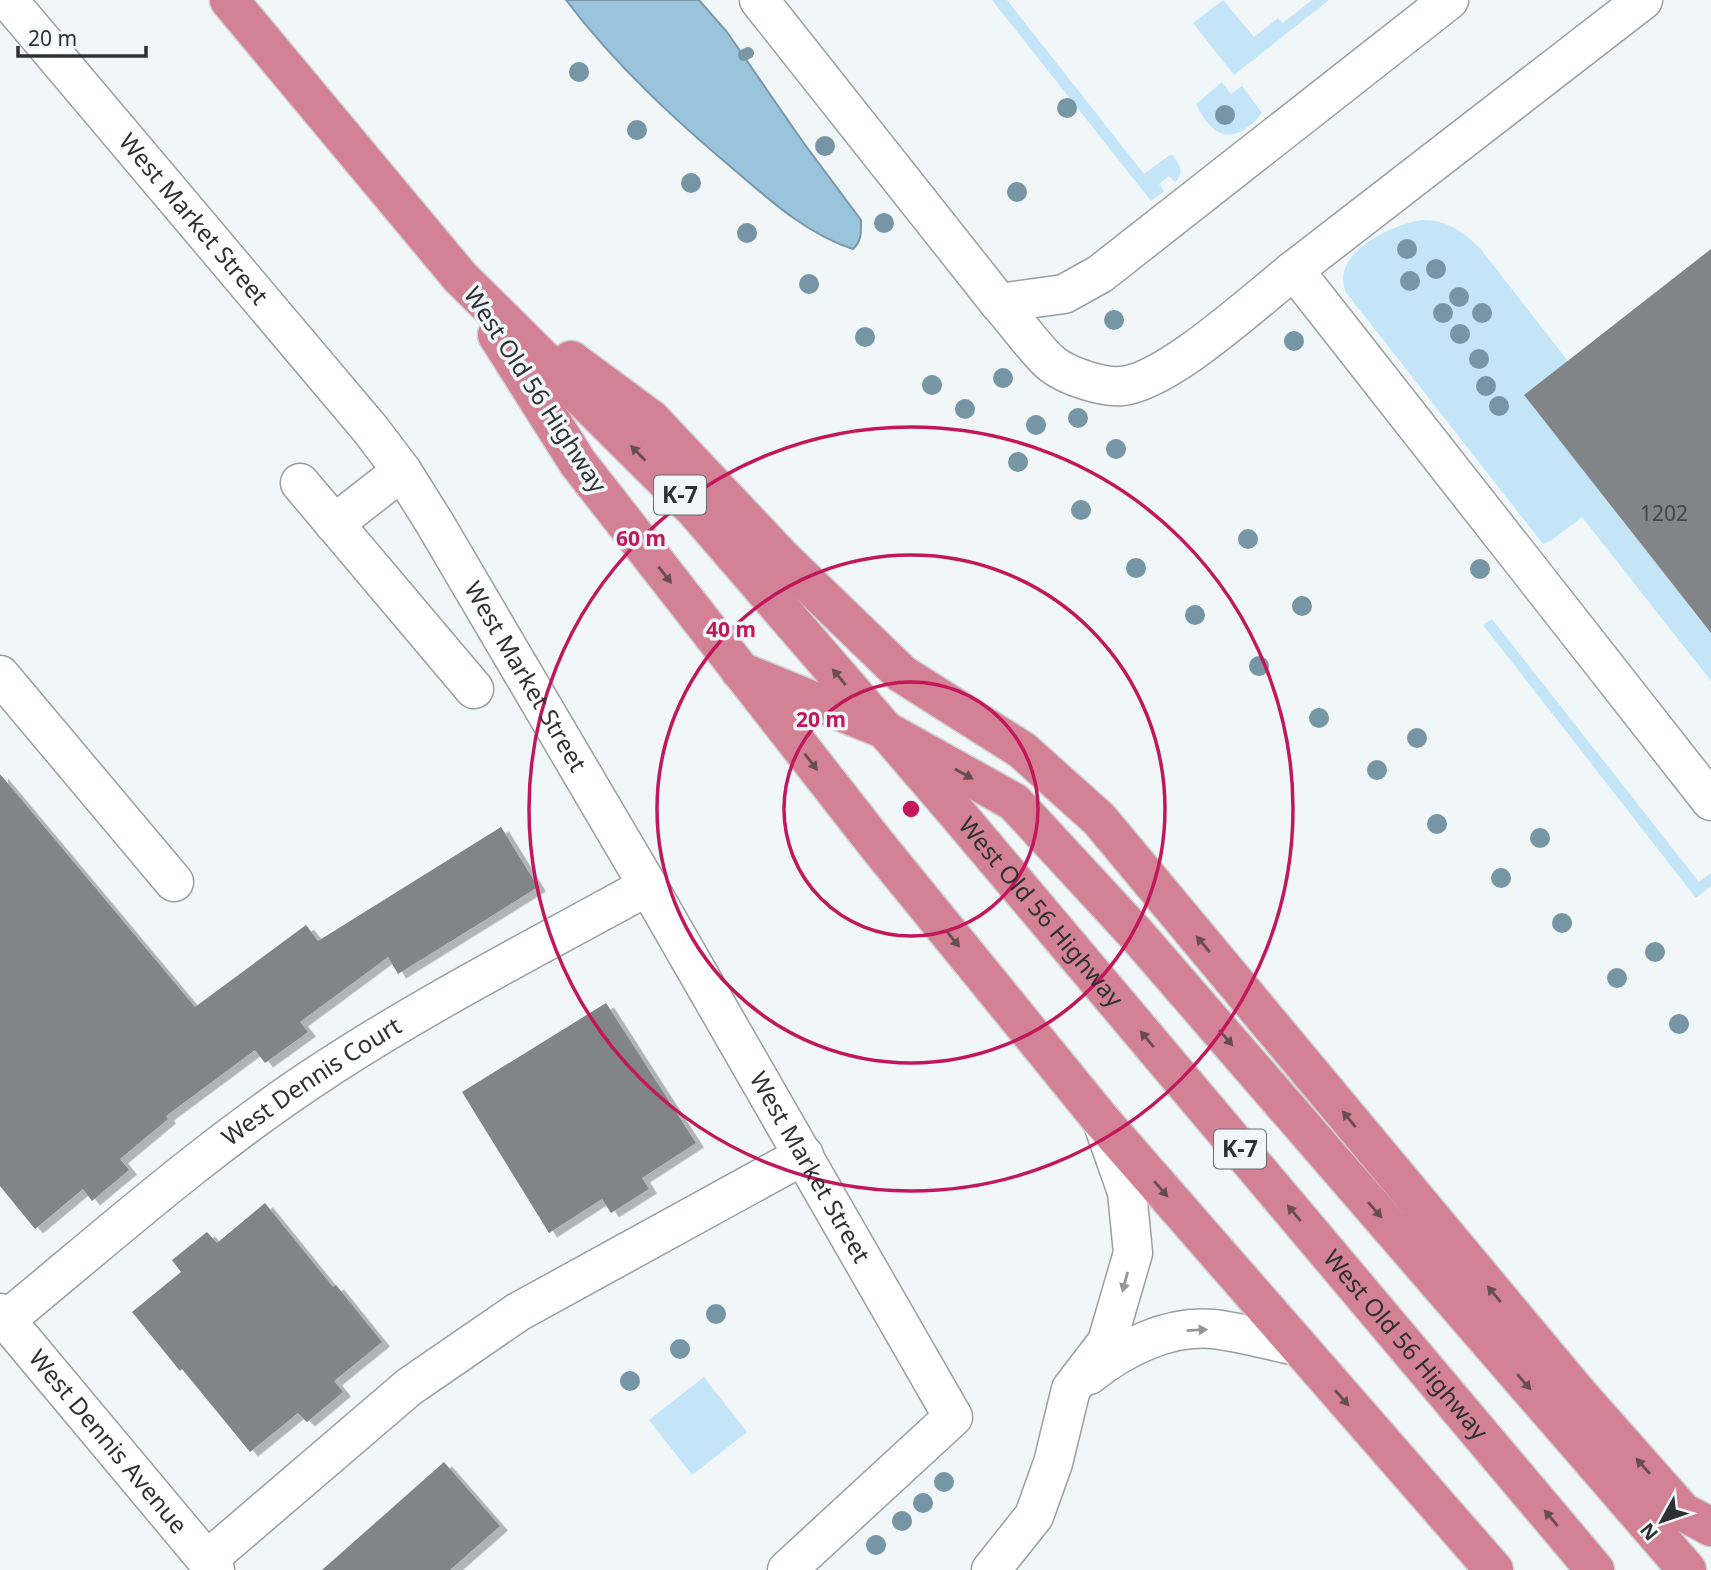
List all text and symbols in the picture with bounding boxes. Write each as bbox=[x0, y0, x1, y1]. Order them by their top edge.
scale bar bbox=[18, 14, 145, 58]
text: 20 m bbox=[28, 24, 77, 52]
street label: West Market Street bbox=[112, 125, 277, 312]
street label: West Old 56 Highway bbox=[457, 280, 616, 499]
one-way arrow bbox=[629, 445, 646, 462]
road number: K-7 bbox=[654, 475, 706, 514]
house number: 1202 bbox=[1640, 499, 1688, 527]
text: 60 m bbox=[616, 524, 666, 552]
one-way arrow bbox=[657, 566, 671, 584]
street label: West Market Street bbox=[458, 575, 595, 778]
text: 40 m bbox=[706, 615, 756, 643]
one-way arrow bbox=[832, 668, 847, 685]
text: 20 m bbox=[796, 705, 846, 733]
one-way arrow bbox=[803, 752, 818, 770]
one-way arrow bbox=[954, 768, 973, 780]
centre of rings bbox=[899, 797, 923, 821]
street label: West Old 56 Highway bbox=[952, 809, 1132, 1014]
one-way arrow bbox=[946, 930, 961, 948]
one-way arrow bbox=[1196, 936, 1211, 953]
street label: West Dennis Court bbox=[214, 1008, 407, 1153]
one-way arrow bbox=[1218, 1029, 1233, 1046]
one-way arrow bbox=[1139, 1030, 1155, 1048]
street label: West Market Street bbox=[743, 1065, 879, 1268]
one-way arrow bbox=[1341, 1110, 1357, 1128]
road number: K-7 bbox=[1214, 1130, 1266, 1168]
one-way arrow bbox=[1153, 1181, 1168, 1198]
one-way arrow bbox=[1367, 1201, 1382, 1218]
one-way arrow bbox=[1287, 1204, 1302, 1221]
street label: West Old 56 Highway bbox=[1317, 1242, 1497, 1447]
one-way arrow bbox=[1119, 1271, 1130, 1293]
one-way arrow bbox=[1487, 1285, 1502, 1302]
one-way arrow bbox=[1186, 1324, 1208, 1335]
street label: West Dennis Avenue bbox=[22, 1342, 196, 1540]
one-way arrow bbox=[1516, 1373, 1531, 1390]
one-way arrow bbox=[1334, 1389, 1349, 1406]
one-way arrow bbox=[1635, 1458, 1651, 1475]
north arrow bbox=[1627, 1486, 1697, 1556]
one-way arrow bbox=[1544, 1509, 1559, 1526]
text: N bbox=[1634, 1518, 1664, 1546]

